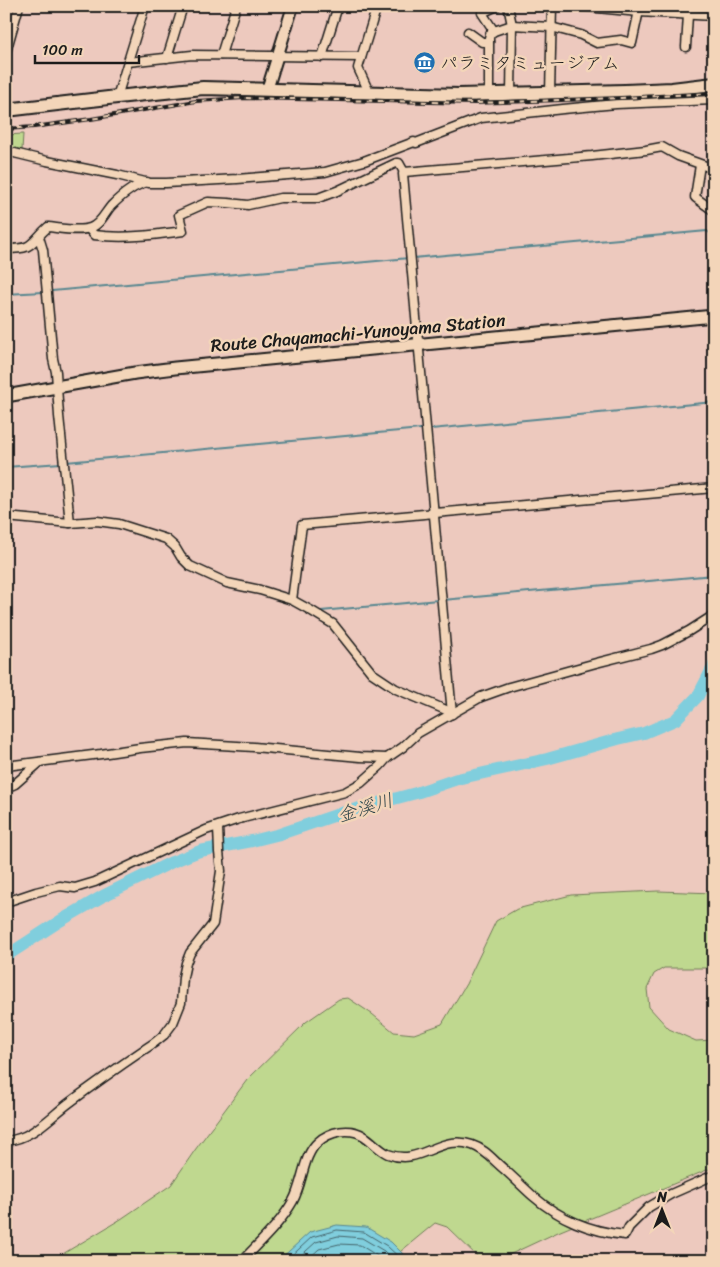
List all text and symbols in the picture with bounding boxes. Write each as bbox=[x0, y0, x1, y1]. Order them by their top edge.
scale bar bbox=[35, 32, 139, 64]
text: 100 m bbox=[42, 37, 83, 63]
place label: パラミタミュージアム bbox=[440, 47, 620, 79]
museum icon: パラミタミュージアム bbox=[412, 51, 436, 75]
street label: Route Chayamachi-Yunoyama Station bbox=[209, 304, 507, 362]
water label: 金溪川 bbox=[333, 783, 397, 832]
north arrow bbox=[638, 1184, 688, 1234]
text: N bbox=[656, 1185, 667, 1210]

